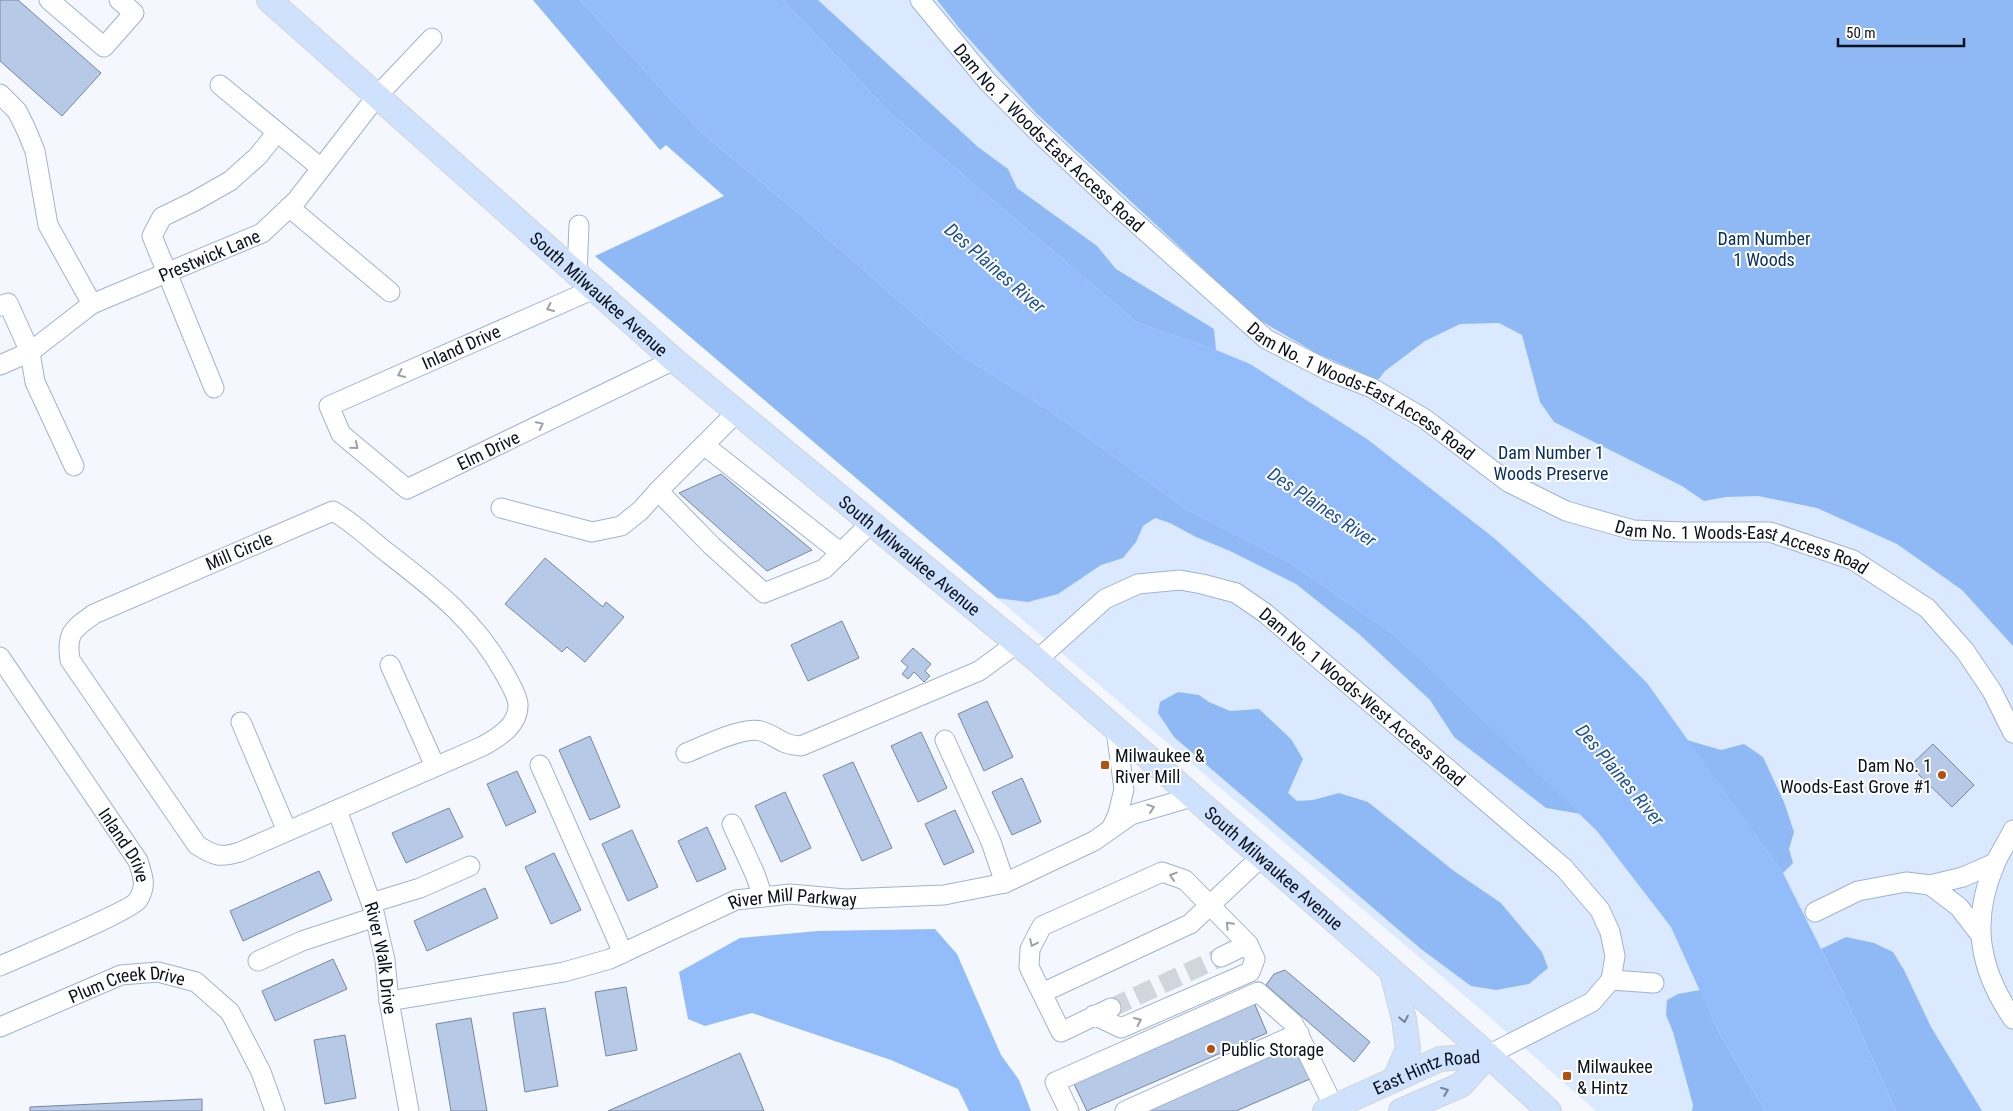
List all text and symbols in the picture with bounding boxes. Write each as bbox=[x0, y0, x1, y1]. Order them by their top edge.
scale bar bbox=[1838, 15, 1964, 47]
text: 50 m bbox=[1846, 24, 1876, 42]
street label: Dam No. 1 Woods-East Access Road bbox=[950, 39, 1149, 236]
water label: Des Plaines River bbox=[940, 218, 1050, 318]
street label: Prestwick Lane bbox=[155, 225, 263, 286]
street label: South Milwaukee Avenue bbox=[526, 227, 672, 360]
park label: Dam Number 1 Woods bbox=[1718, 228, 1811, 270]
one-way arrow bbox=[546, 302, 555, 313]
street label: Dam No. 1 Woods-East Access Road bbox=[1243, 317, 1479, 464]
street label: Inland Drive bbox=[419, 320, 503, 374]
one-way arrow bbox=[397, 368, 406, 379]
one-way arrow bbox=[534, 421, 543, 431]
street label: Elm Drive bbox=[453, 426, 523, 474]
one-way arrow bbox=[349, 440, 358, 448]
park label: Dam Number 1 Woods Preserve bbox=[1494, 442, 1608, 484]
water label: Des Plaines River bbox=[1263, 462, 1381, 552]
street label: South Milwaukee Avenue bbox=[835, 491, 985, 619]
street label: Dam No. 1 Woods-East Access Road bbox=[1613, 515, 1873, 578]
street label: Mill Circle bbox=[202, 528, 276, 574]
street label: Dam No. 1 Woods-West Access Road bbox=[1256, 603, 1470, 790]
water label: Des Plaines River bbox=[1571, 719, 1669, 831]
place label: Milwaukee & River Mill bbox=[1115, 745, 1205, 787]
place label: Dam No. 1 Woods-East Grove #1 bbox=[1780, 755, 1932, 797]
marker: Milwaukee & River Mill bbox=[1099, 759, 1111, 771]
marker: Dam No. 1 Woods-East Grove #1 bbox=[1936, 769, 1948, 781]
street label: South Milwaukee Avenue bbox=[1201, 801, 1348, 934]
street label: Inland Drive bbox=[94, 804, 154, 884]
one-way arrow bbox=[1146, 804, 1154, 814]
one-way arrow bbox=[1170, 872, 1178, 882]
street label: River Mill Parkway bbox=[724, 883, 858, 913]
street label: River Walk Drive bbox=[361, 898, 402, 1016]
one-way arrow bbox=[1226, 922, 1235, 931]
one-way arrow bbox=[1029, 938, 1040, 947]
street label: Plum Creek Drive bbox=[65, 961, 188, 1007]
one-way arrow bbox=[1398, 1015, 1408, 1023]
one-way arrow bbox=[1133, 1016, 1142, 1027]
place label: Public Storage bbox=[1221, 1039, 1324, 1060]
marker: Public Storage bbox=[1205, 1043, 1217, 1055]
street label: East Hintz Road bbox=[1369, 1045, 1481, 1098]
place label: Milwaukee & Hintz bbox=[1577, 1056, 1653, 1098]
marker: Milwaukee & Hintz bbox=[1561, 1070, 1573, 1082]
one-way arrow bbox=[1440, 1087, 1449, 1097]

